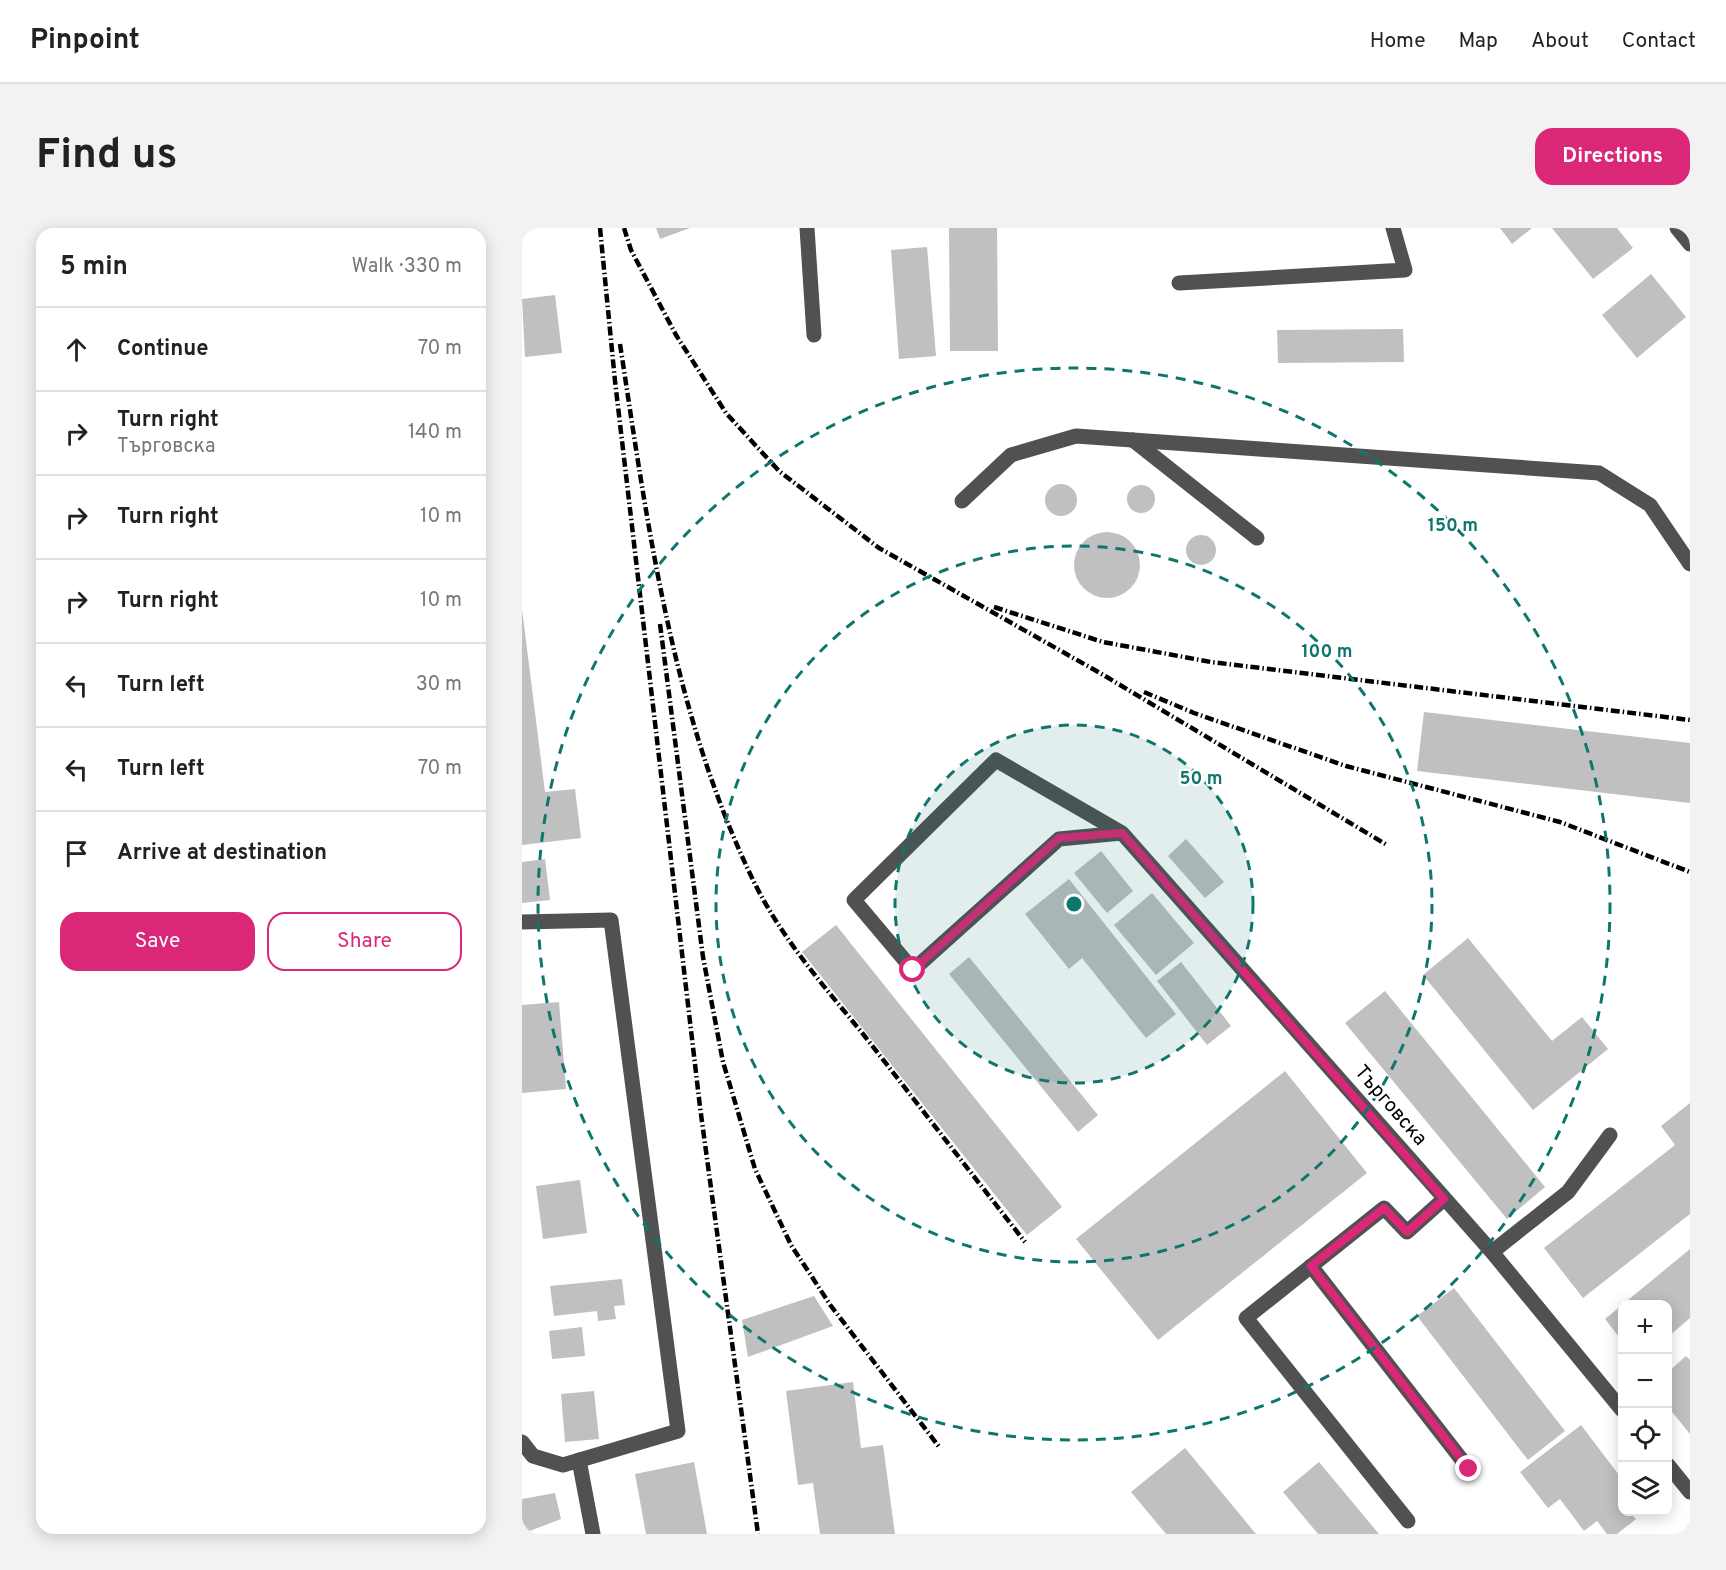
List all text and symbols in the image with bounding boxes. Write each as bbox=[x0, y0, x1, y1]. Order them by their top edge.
text: Pinpoint bbox=[30, 23, 140, 59]
text: Home bbox=[1370, 28, 1426, 55]
text: Map bbox=[1459, 28, 1498, 55]
text: About bbox=[1531, 28, 1589, 55]
text: Contact bbox=[1622, 28, 1696, 55]
button: Directions bbox=[1535, 128, 1690, 185]
text: Find us bbox=[36, 130, 177, 183]
text: 5 min bbox=[60, 251, 128, 284]
text: Walk · 330 m bbox=[352, 254, 462, 280]
icon: ahead bbox=[60, 333, 93, 366]
text: Continue bbox=[117, 336, 208, 363]
text: 70 m bbox=[418, 336, 462, 362]
text: Turn right bbox=[117, 407, 219, 434]
icon: right bbox=[60, 417, 93, 450]
text: 140 m bbox=[408, 420, 462, 446]
text: Търговска bbox=[117, 434, 215, 460]
icon: right bbox=[60, 501, 93, 534]
text: Turn right bbox=[117, 504, 219, 531]
text: 10 m bbox=[420, 504, 462, 530]
text: 150 m bbox=[1428, 515, 1478, 538]
icon: right bbox=[60, 585, 93, 618]
text: Turn right bbox=[117, 588, 219, 615]
text: 10 m bbox=[420, 588, 462, 614]
text: 100 m bbox=[1301, 641, 1353, 664]
icon: left bbox=[60, 669, 93, 702]
text: Turn left bbox=[117, 672, 205, 699]
text: 30 m bbox=[416, 672, 462, 698]
icon: left bbox=[60, 753, 93, 786]
text: Turn left bbox=[117, 756, 205, 783]
text: 70 m bbox=[418, 756, 462, 782]
text: 50 m bbox=[1179, 768, 1223, 791]
icon: arrive bbox=[60, 837, 93, 870]
text: Arrive at destination bbox=[117, 840, 327, 867]
centre of rings bbox=[1064, 894, 1084, 914]
button: Save bbox=[60, 912, 255, 971]
button: Share bbox=[267, 912, 462, 971]
route start bbox=[899, 956, 925, 982]
street label: Търговска bbox=[1348, 1060, 1432, 1152]
map controls bbox=[1618, 1300, 1672, 1516]
button: + bbox=[1618, 1300, 1672, 1354]
button: − bbox=[1618, 1354, 1672, 1408]
button: locate bbox=[1618, 1408, 1672, 1462]
route end bbox=[1455, 1455, 1481, 1481]
button: layers bbox=[1618, 1462, 1672, 1516]

